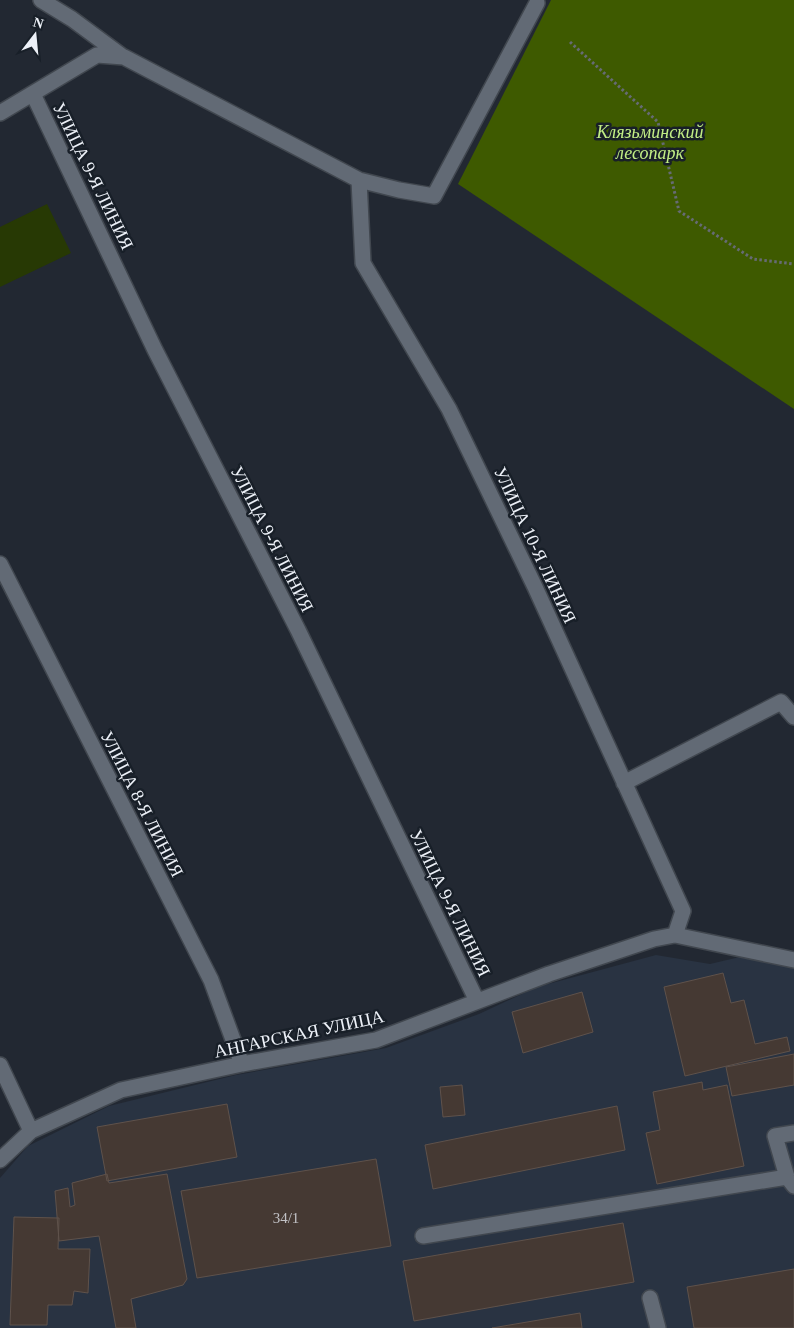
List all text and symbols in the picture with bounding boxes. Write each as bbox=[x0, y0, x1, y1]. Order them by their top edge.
north arrow bbox=[10, 10, 60, 60]
text: N bbox=[32, 14, 45, 32]
street label: УЛИЦА 9-Я ЛИНИЯ bbox=[49, 99, 137, 253]
park label: Клязьминский лесопарк bbox=[595, 122, 704, 163]
street label: УЛИЦА 9-Я ЛИНИЯ bbox=[227, 463, 317, 615]
street label: УЛИЦА 10-Я ЛИНИЯ bbox=[490, 464, 580, 626]
street label: УЛИЦА 8-Я ЛИНИЯ bbox=[97, 728, 187, 880]
street label: УЛИЦА 9-Я ЛИНИЯ bbox=[406, 826, 494, 980]
street label: АНГАРСКАЯ УЛИЦА bbox=[212, 1006, 386, 1062]
house number: 34/1 bbox=[273, 1210, 299, 1226]

